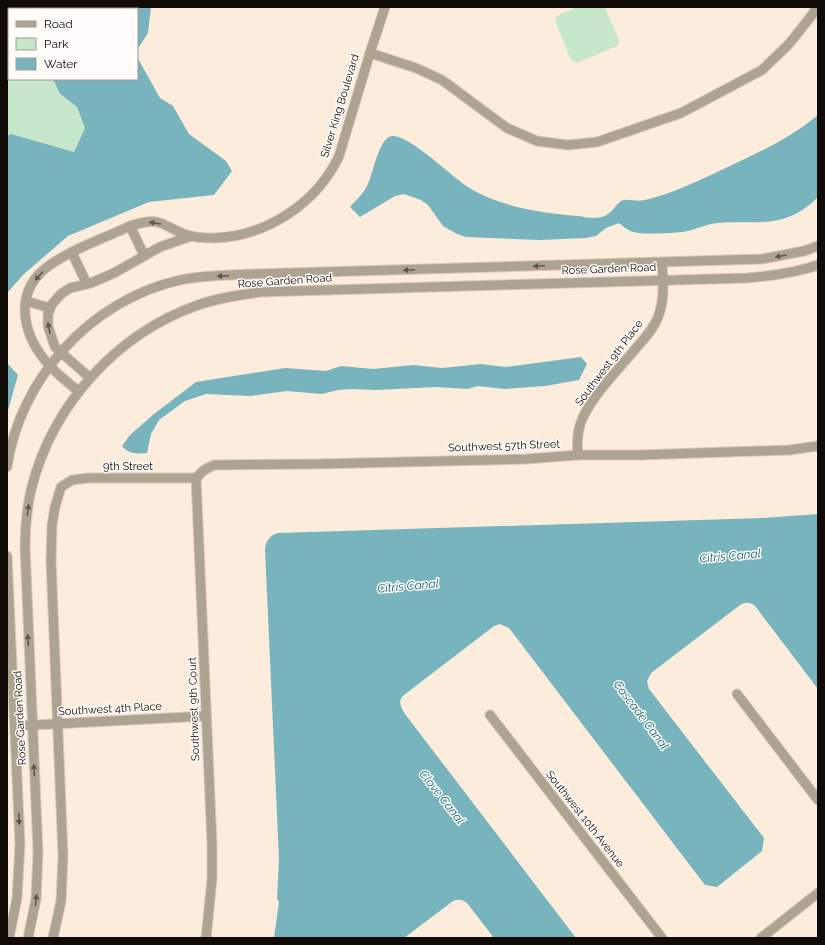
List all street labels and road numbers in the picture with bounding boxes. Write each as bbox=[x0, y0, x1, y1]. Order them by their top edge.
street label: Silver King Boulevard bbox=[318, 52, 362, 159]
street label: Rose Garden Road bbox=[561, 261, 657, 277]
street label: Rose Garden Road bbox=[237, 271, 333, 291]
street label: Southwest 9th Place bbox=[572, 317, 646, 409]
street label: Southwest 57th Street bbox=[448, 438, 560, 454]
street label: 9th Street bbox=[103, 460, 153, 473]
street label: Southwest 9th Court bbox=[186, 656, 202, 761]
street label: Rose Garden Road bbox=[11, 670, 29, 766]
street label: Southwest 4th Place bbox=[58, 700, 163, 718]
street label: Southwest 10th Avenue bbox=[543, 768, 627, 870]

